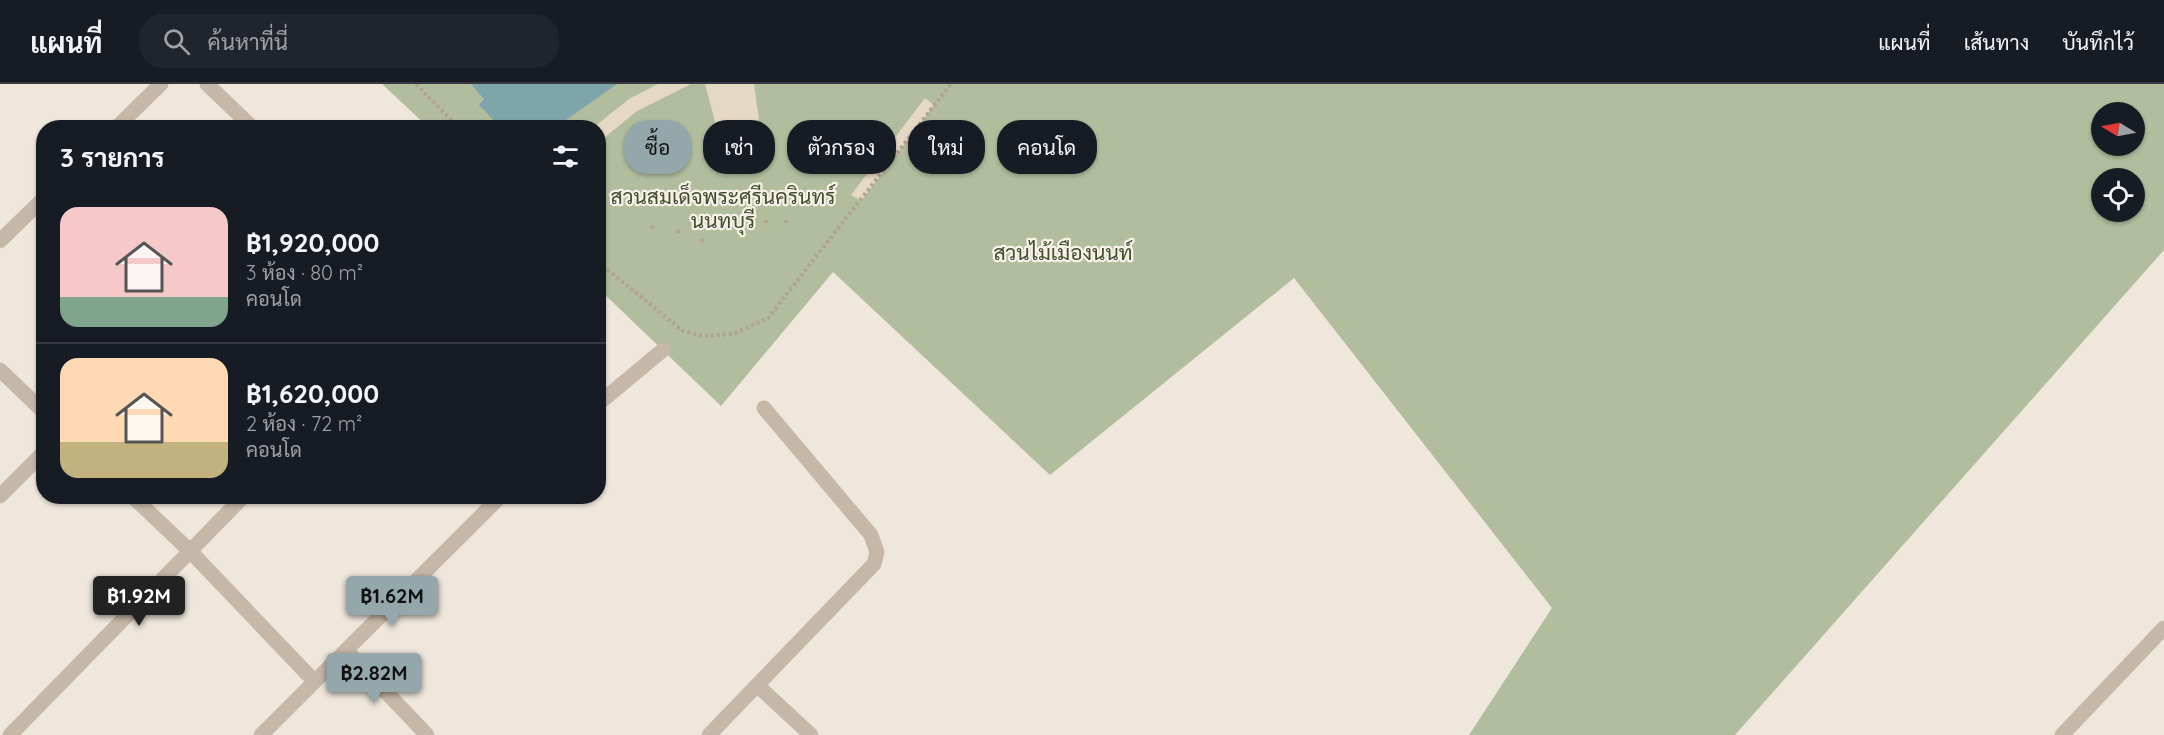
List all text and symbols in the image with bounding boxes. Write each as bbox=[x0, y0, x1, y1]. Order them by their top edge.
search box bbox=[139, 14, 559, 68]
text: แผนที่ bbox=[30, 25, 103, 60]
icon: search bbox=[160, 25, 193, 58]
text: ค้นหาที่นี่ bbox=[208, 28, 288, 56]
text: แผนที่ bbox=[1878, 29, 1931, 55]
text: เส้นทาง bbox=[1964, 29, 2029, 55]
text: บันทึกไว้ bbox=[2062, 29, 2134, 55]
north arrow bbox=[2091, 102, 2145, 156]
map controls bbox=[2091, 102, 2145, 222]
chip: ซื้อ bbox=[624, 120, 691, 174]
chip: เช่า bbox=[703, 120, 775, 174]
chip: ตัวกรอง bbox=[787, 120, 896, 174]
chip: ใหม่ bbox=[908, 120, 985, 174]
chip: คอนโด bbox=[997, 120, 1097, 174]
icon: filters bbox=[549, 140, 582, 173]
text: 3 รายการ bbox=[60, 141, 164, 174]
button: locate bbox=[2091, 168, 2145, 222]
park label: สวนสมเด็จพระศรีนครินทร์ นนทบุรี bbox=[611, 182, 835, 235]
text: ฿1,920,000 bbox=[246, 226, 380, 259]
icon: home bbox=[108, 231, 180, 303]
park label: สวนไม้เมืองนนท์ bbox=[993, 239, 1133, 265]
text: 3 ห้อง · 80 m² bbox=[246, 260, 363, 285]
text: คอนโด bbox=[246, 286, 302, 311]
text: ฿1,620,000 bbox=[246, 377, 379, 410]
icon: home bbox=[108, 382, 180, 454]
text: 2 ห้อง · 72 m² bbox=[246, 411, 362, 436]
text: คอนโด bbox=[246, 437, 302, 462]
pin: ฿1.92M bbox=[90, 576, 188, 627]
pin: ฿1.62M bbox=[343, 576, 441, 627]
text: ฿1.92M bbox=[107, 583, 171, 608]
text: ฿1.62M bbox=[360, 583, 424, 608]
pin: ฿2.82M bbox=[325, 653, 423, 704]
text: ฿2.82M bbox=[340, 660, 408, 685]

